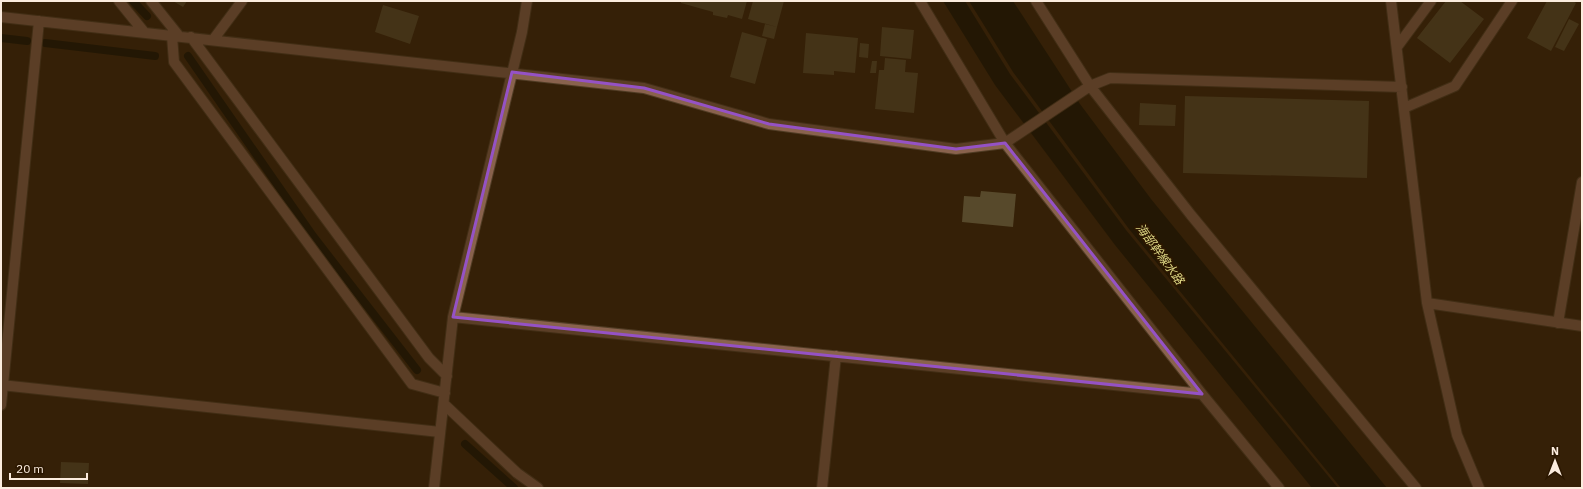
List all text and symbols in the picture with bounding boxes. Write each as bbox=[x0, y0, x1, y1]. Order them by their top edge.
water label: 海部幹線水路 bbox=[1133, 220, 1188, 288]
north arrow bbox=[1535, 441, 1575, 481]
text: N bbox=[1551, 444, 1559, 458]
scale bar bbox=[10, 455, 87, 481]
text: 20 m bbox=[16, 461, 44, 476]

